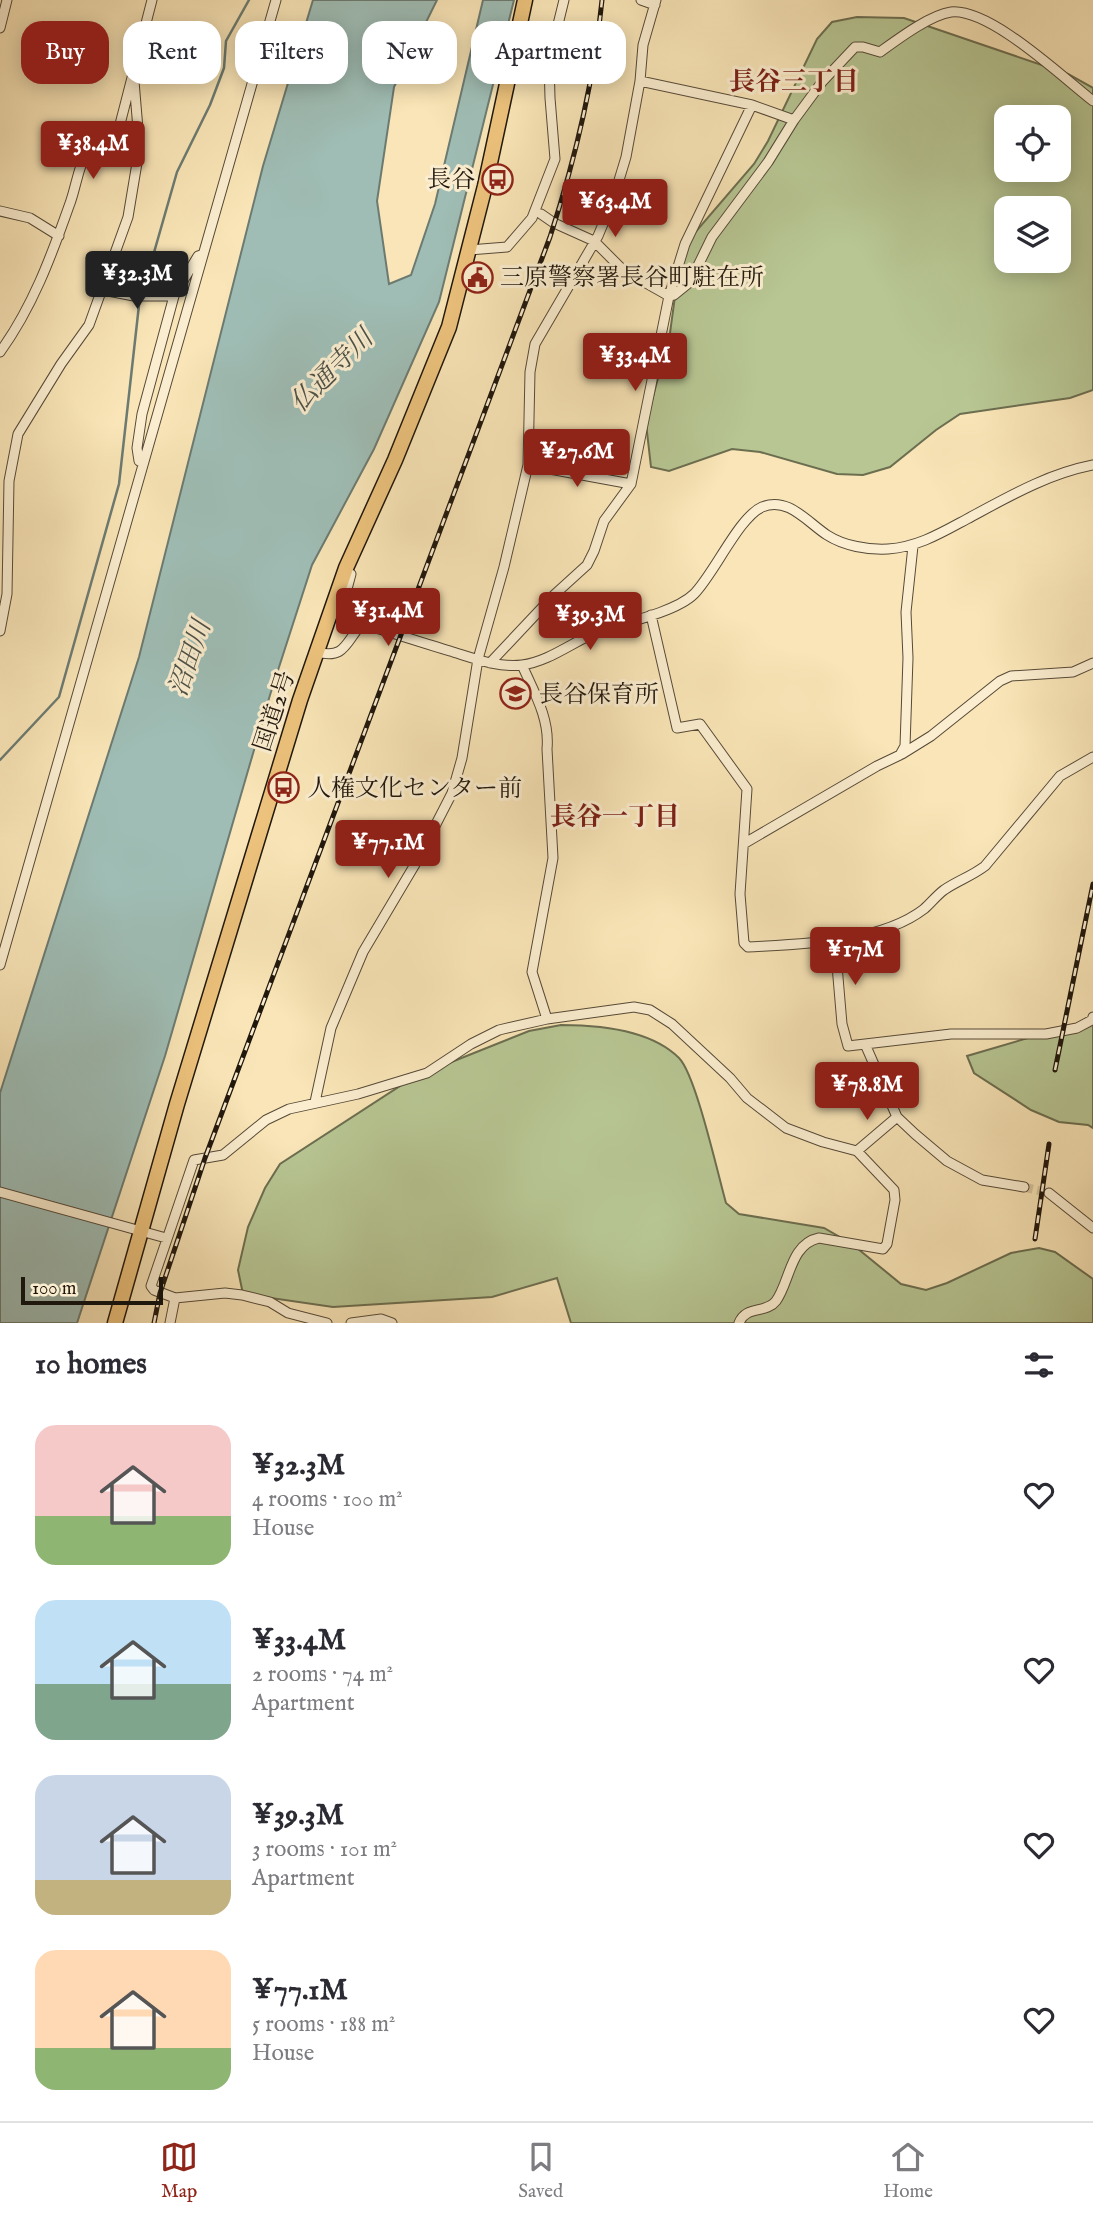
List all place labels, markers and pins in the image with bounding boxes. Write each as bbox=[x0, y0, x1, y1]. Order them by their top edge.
pin: ¥38.4M bbox=[36, 122, 150, 181]
bus stop icon: 長谷 bbox=[481, 162, 515, 196]
place label: 長谷 bbox=[427, 165, 475, 196]
pin: ¥63.4M bbox=[558, 180, 672, 239]
pin: ¥32.3M bbox=[80, 252, 194, 311]
public building icon: 三原警察署長谷町駐在所 bbox=[460, 260, 494, 294]
place label: 三原警察署長谷町駐在所 bbox=[500, 263, 764, 294]
pin: ¥33.4M bbox=[578, 334, 692, 393]
pin: ¥27.6M bbox=[520, 430, 634, 489]
pin: ¥31.4M bbox=[331, 588, 445, 648]
pin: ¥39.3M bbox=[533, 592, 647, 652]
school or university icon: 長谷保育所 bbox=[499, 677, 533, 711]
place label: 長谷保育所 bbox=[539, 680, 659, 711]
bus stop icon: 人権文化センター前 bbox=[267, 771, 301, 805]
place label: 人権文化センター前 bbox=[307, 774, 522, 805]
pin: ¥77.1M bbox=[331, 820, 445, 880]
pin: ¥17M bbox=[814, 928, 896, 987]
pin: ¥78.8M bbox=[810, 1062, 924, 1122]

